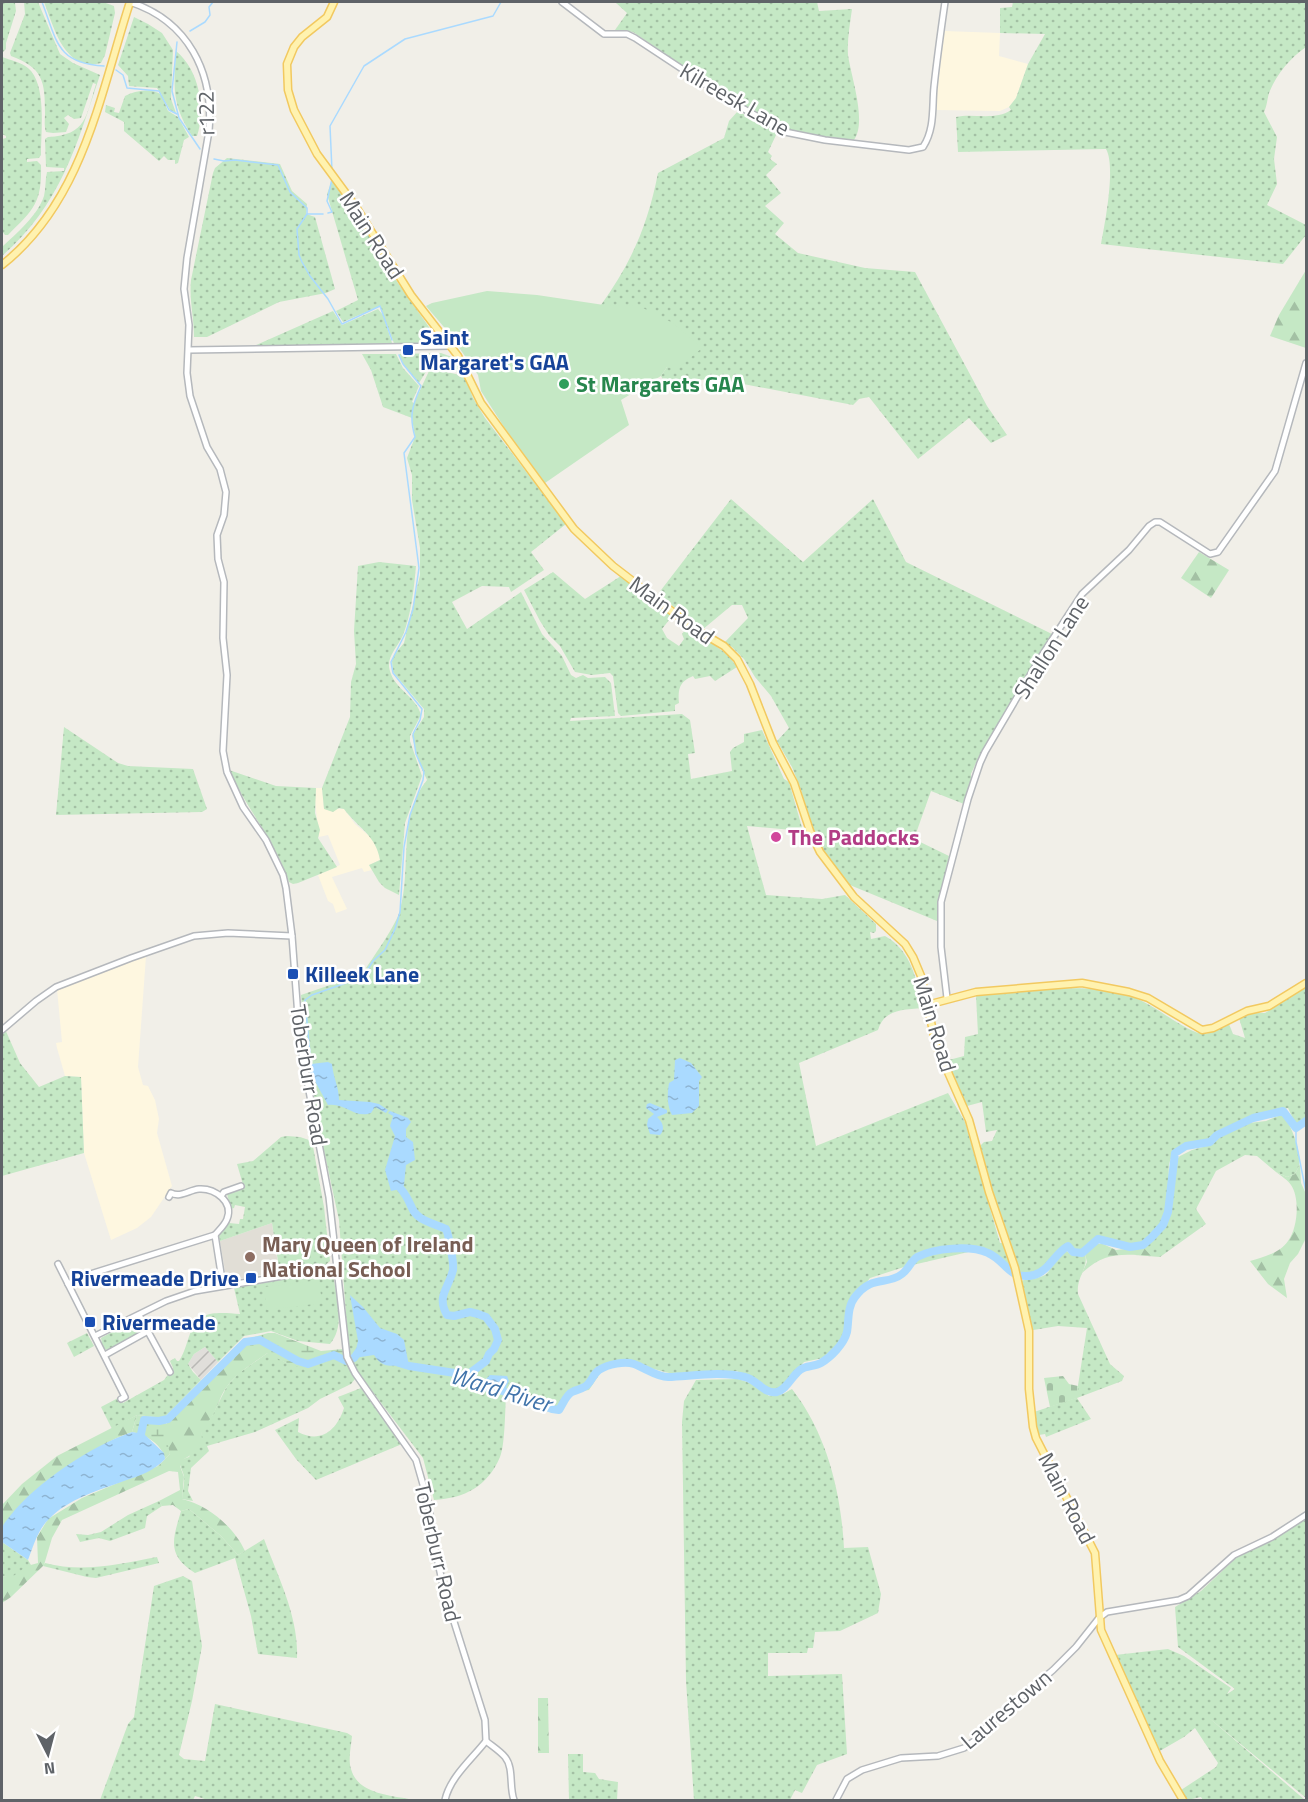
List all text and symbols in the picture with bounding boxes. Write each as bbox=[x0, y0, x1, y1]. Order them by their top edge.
street label: Kilreesk Lane bbox=[674, 54, 796, 144]
street label: r122 bbox=[189, 90, 223, 136]
street label: Main Road bbox=[331, 184, 413, 286]
place label: Saint Margaret's GAA bbox=[420, 320, 569, 379]
marker: Saint Margaret's GAA bbox=[401, 343, 415, 357]
place label: St Margarets GAA bbox=[576, 367, 745, 401]
marker: St Margarets GAA bbox=[557, 377, 571, 391]
street label: Main Road bbox=[622, 567, 722, 653]
street label: Shallon Lane bbox=[1005, 588, 1097, 706]
place label: The Paddocks bbox=[788, 820, 919, 854]
marker: The Paddocks bbox=[769, 830, 783, 844]
place label: Killeek Lane bbox=[305, 957, 419, 991]
marker: Killeek Lane bbox=[286, 967, 300, 981]
street label: Main Road bbox=[904, 972, 966, 1076]
street label: Toberburr Road bbox=[281, 1002, 337, 1148]
place label: Mary Queen of Ireland National School bbox=[262, 1227, 474, 1286]
marker: Mary Queen of Ireland National School bbox=[243, 1250, 257, 1264]
place label: Rivermeade Drive bbox=[71, 1261, 239, 1295]
marker: Rivermeade Drive bbox=[244, 1271, 258, 1285]
place label: Rivermeade bbox=[102, 1305, 216, 1339]
marker: Rivermeade bbox=[83, 1315, 97, 1329]
water label: Ward River bbox=[446, 1357, 559, 1422]
street label: Main Road bbox=[1029, 1446, 1105, 1550]
street label: Toberburr Road bbox=[405, 1479, 471, 1625]
street label: Laurestown bbox=[953, 1661, 1059, 1757]
north arrow bbox=[18, 1724, 78, 1784]
text: N bbox=[43, 1756, 56, 1781]

